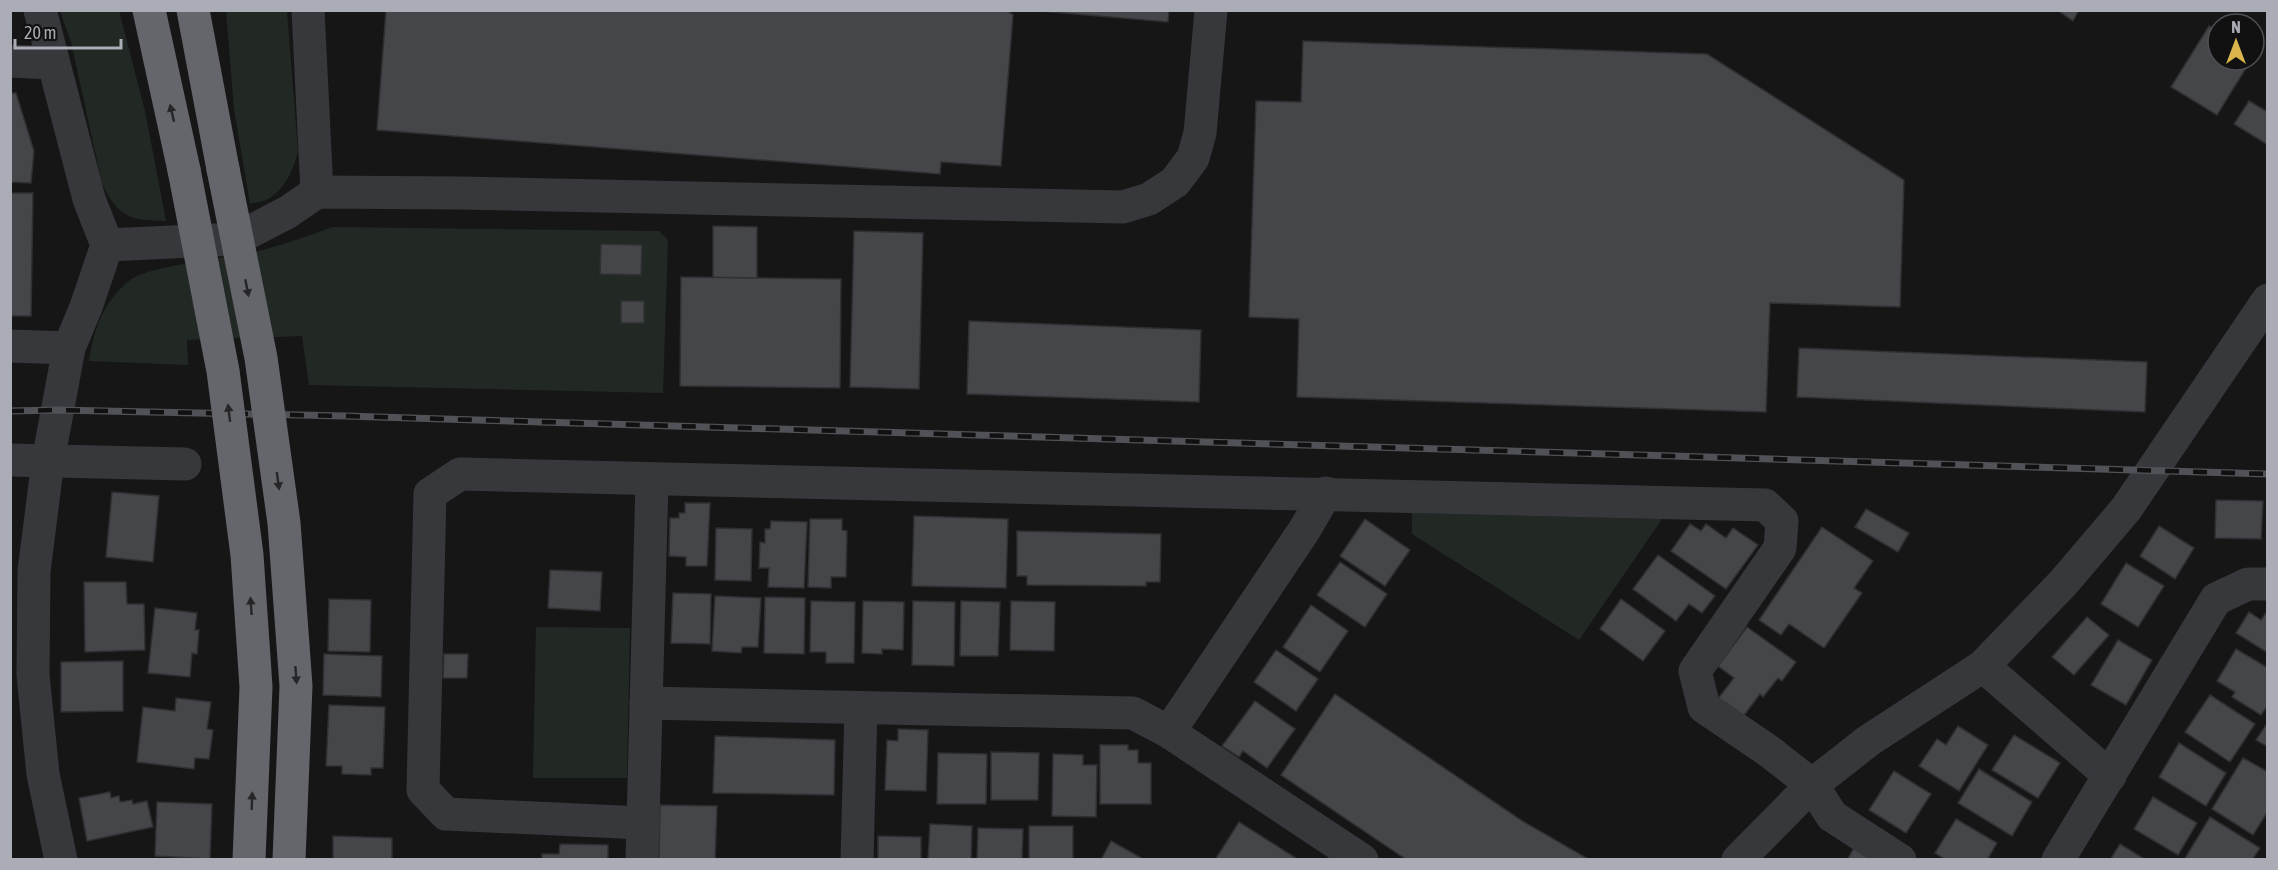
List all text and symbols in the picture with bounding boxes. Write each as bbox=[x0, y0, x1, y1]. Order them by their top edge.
scale bar bbox=[15, 12, 122, 50]
north arrow bbox=[2206, 12, 2266, 72]
text: N bbox=[2231, 18, 2241, 36]
text: 20 m bbox=[24, 22, 56, 43]
one-way arrow bbox=[166, 104, 176, 123]
one-way arrow bbox=[243, 279, 252, 298]
one-way arrow bbox=[224, 403, 233, 422]
one-way arrow bbox=[274, 471, 283, 490]
one-way arrow bbox=[246, 597, 255, 616]
one-way arrow bbox=[291, 665, 300, 684]
one-way arrow bbox=[247, 792, 256, 811]

